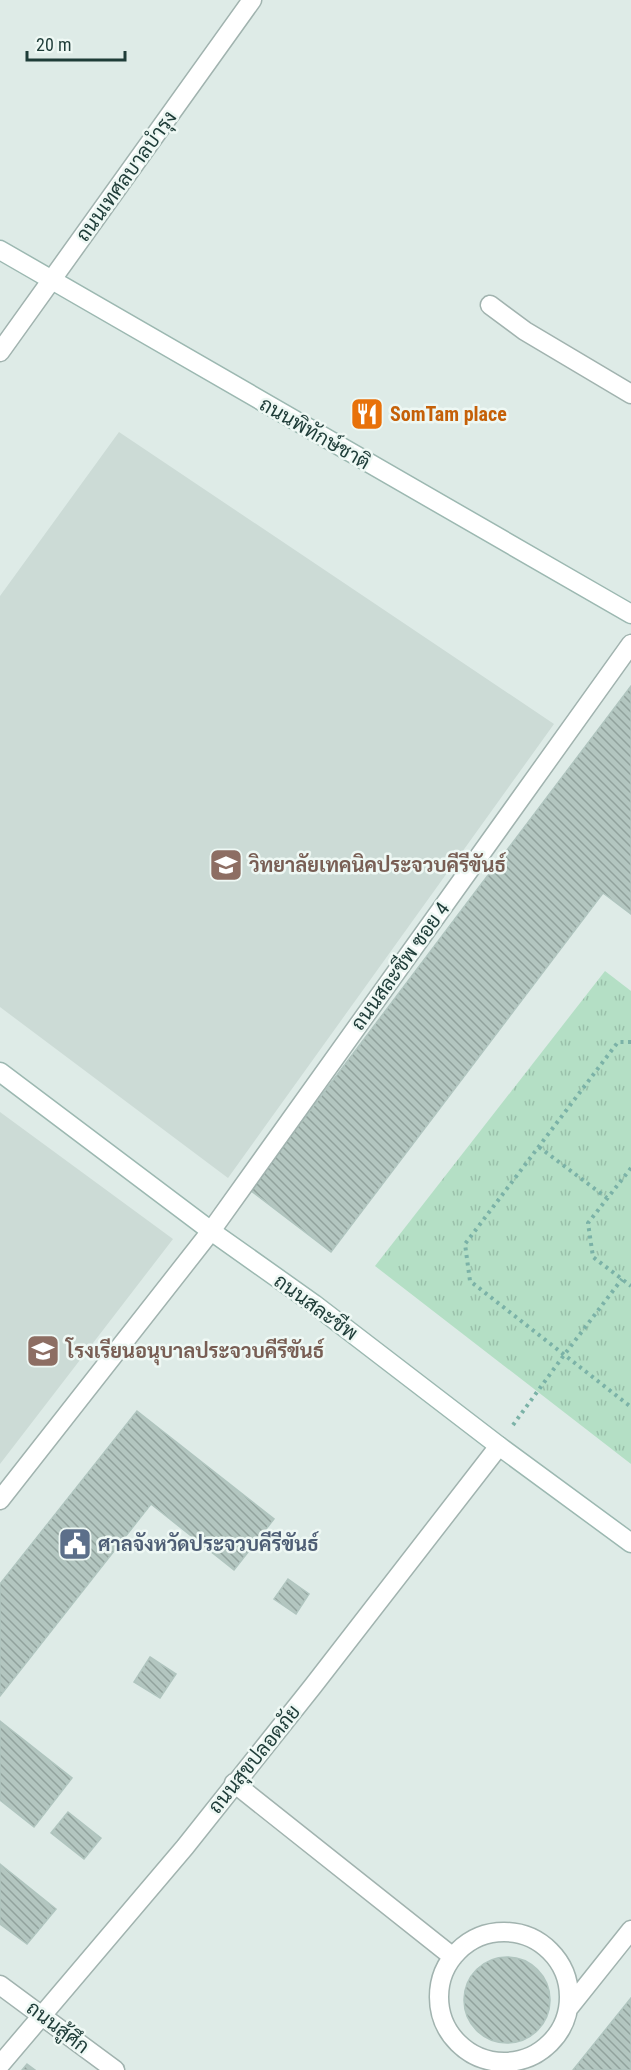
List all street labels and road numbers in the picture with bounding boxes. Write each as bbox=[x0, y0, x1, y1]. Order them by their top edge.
street label: ถนนเทศลบาลบำรุง bbox=[71, 106, 183, 247]
street label: ถนนพิทักษ์ชาติ bbox=[255, 390, 376, 474]
street label: ถนนสละชีพ ซอย 4 bbox=[345, 897, 454, 1035]
street label: ถนนสละชีพ bbox=[270, 1268, 363, 1345]
street label: ถนนสุขปลอดภัย bbox=[203, 1700, 307, 1819]
street label: ถนนสู้ศึก bbox=[20, 1995, 95, 2061]

